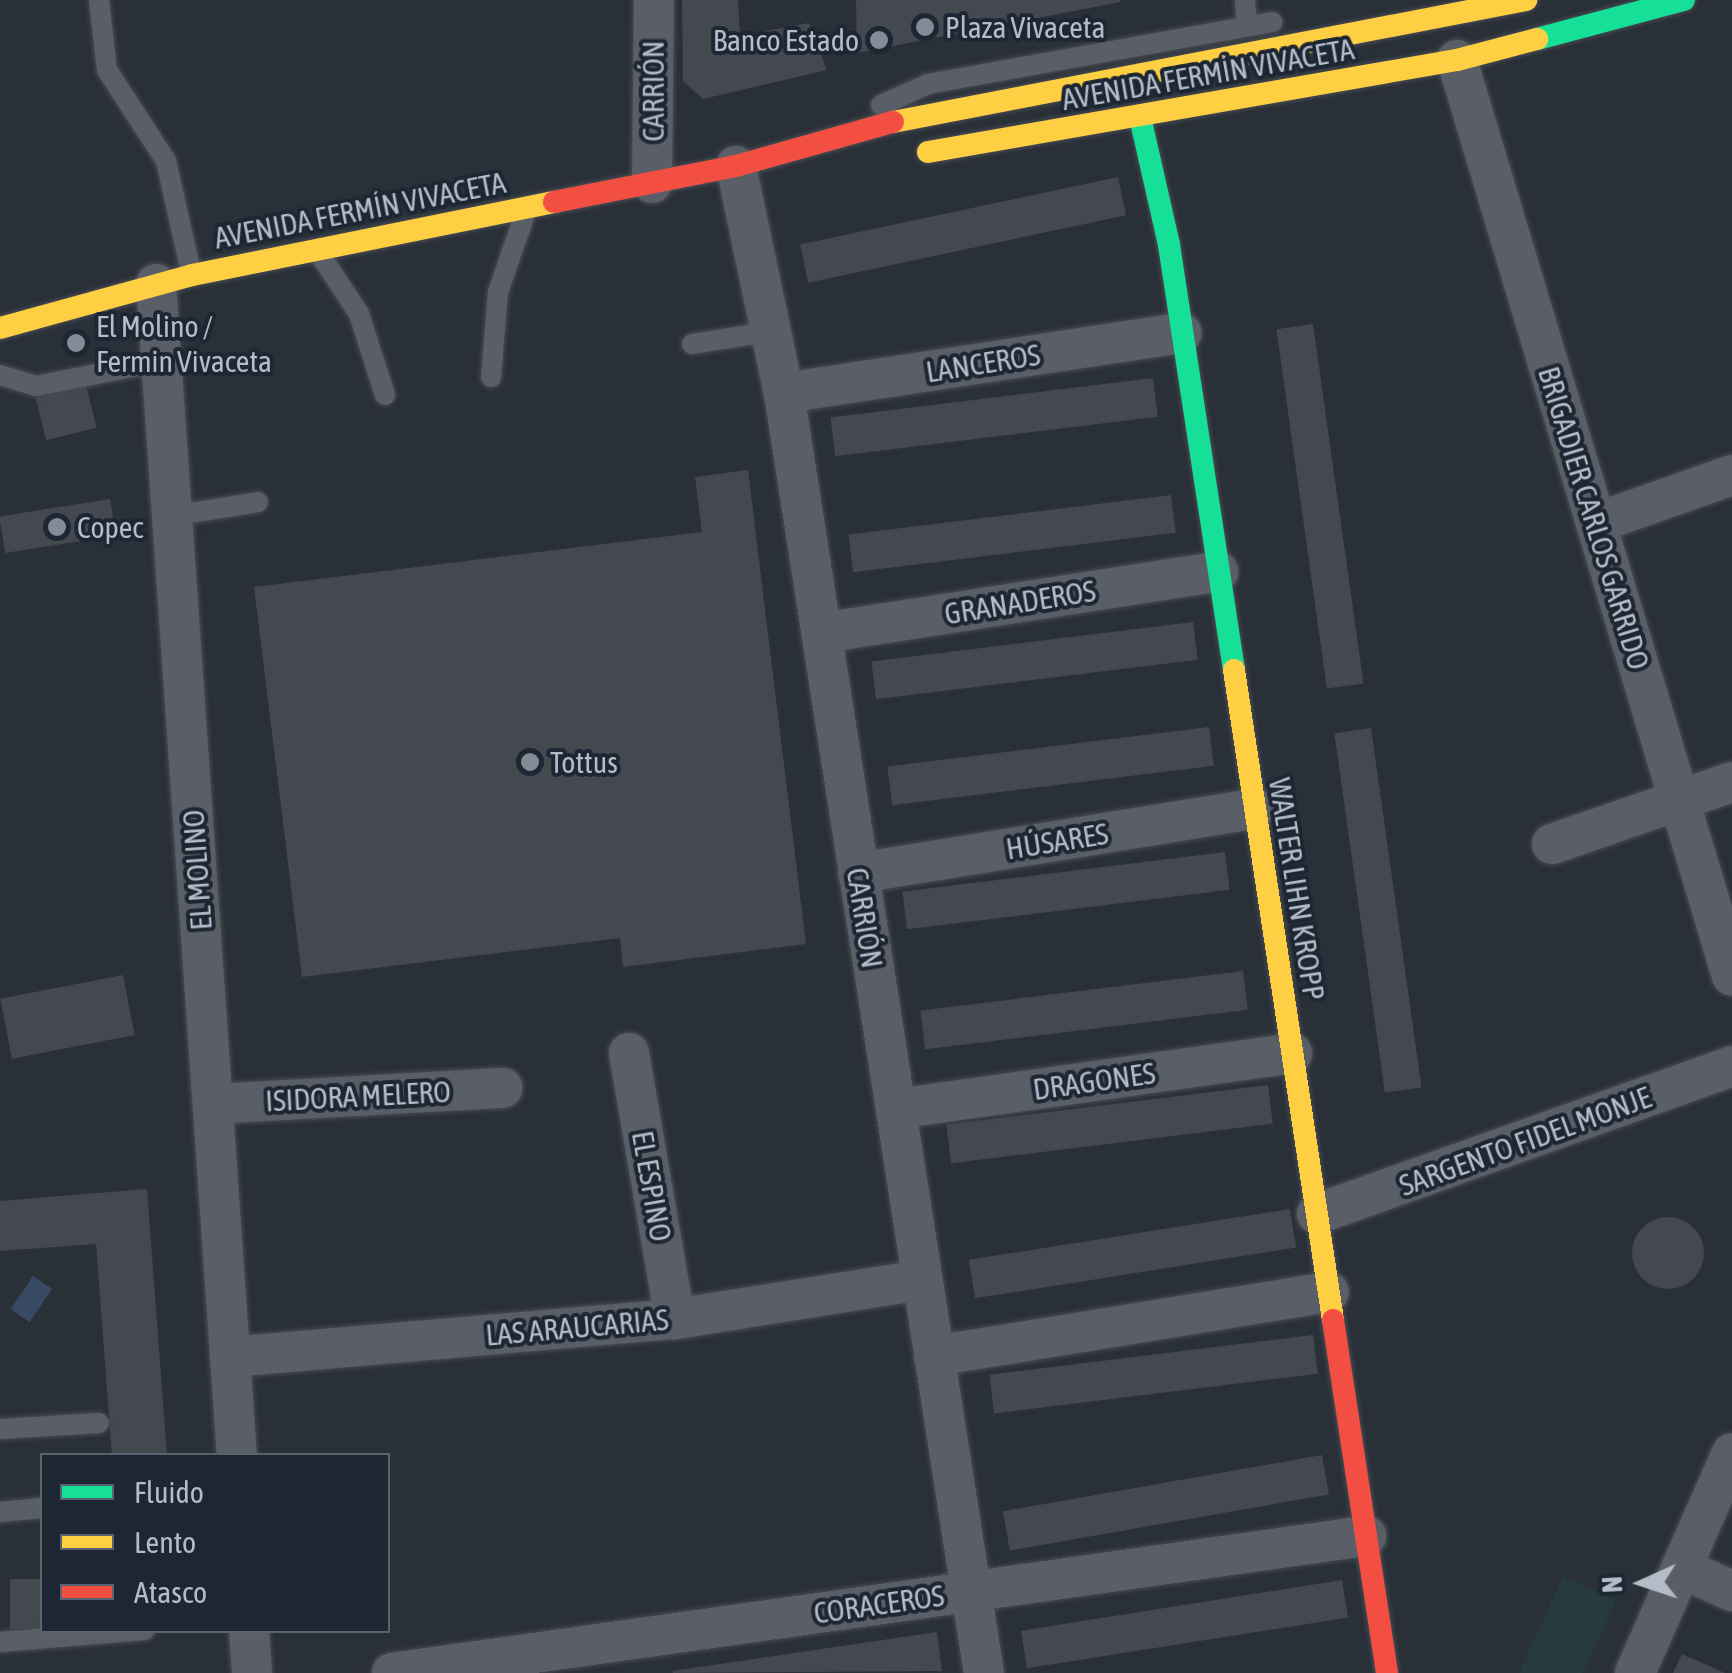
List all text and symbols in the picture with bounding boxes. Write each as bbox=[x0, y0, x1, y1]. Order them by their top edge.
place label: Plaza Vivaceta bbox=[945, 9, 1105, 45]
marker: Plaza Vivaceta bbox=[914, 16, 936, 38]
place label: Banco Estado bbox=[713, 22, 859, 58]
marker: Banco Estado bbox=[868, 29, 890, 51]
street label: AVENIDA FERMÍN VIVACETA bbox=[1059, 31, 1357, 117]
street label: CARRIÓN bbox=[635, 40, 671, 142]
street label: AVENIDA FERMÍN VIVACETA bbox=[211, 164, 509, 256]
place label: El Molino / Fermin Vivaceta bbox=[96, 308, 272, 378]
marker: El Molino / Fermin Vivaceta bbox=[65, 332, 87, 354]
street label: LANCEROS bbox=[923, 336, 1043, 390]
street label: BRIGADIER CARLOS GARRIDO bbox=[1531, 362, 1657, 674]
place label: Copec bbox=[77, 509, 143, 545]
marker: Copec bbox=[46, 516, 68, 538]
street label: GRANADEROS bbox=[942, 572, 1098, 632]
place label: Tottus bbox=[550, 744, 618, 780]
marker: Tottus bbox=[519, 751, 541, 773]
street label: WALTER LIHN KROPP bbox=[1262, 775, 1332, 1003]
street label: EL MOLINO bbox=[175, 809, 219, 931]
street label: HÚSARES bbox=[1003, 815, 1111, 867]
street label: CARRIÓN bbox=[839, 865, 891, 971]
street label: DRAGONES bbox=[1031, 1055, 1157, 1107]
street label: ISIDORA MELERO bbox=[264, 1073, 452, 1119]
street label: SARGENTO FIDEL MONJE bbox=[1394, 1079, 1656, 1203]
street label: EL ESPINO bbox=[625, 1128, 679, 1244]
street label: LAS ARAUCARIAS bbox=[484, 1301, 670, 1353]
legend bbox=[40, 1453, 390, 1633]
text: Fluido bbox=[134, 1475, 204, 1509]
text: Lento bbox=[134, 1525, 196, 1559]
north arrow bbox=[1592, 1533, 1692, 1633]
text: Atasco bbox=[134, 1575, 207, 1609]
text: N bbox=[1596, 1575, 1628, 1594]
street label: CORACEROS bbox=[812, 1577, 946, 1631]

